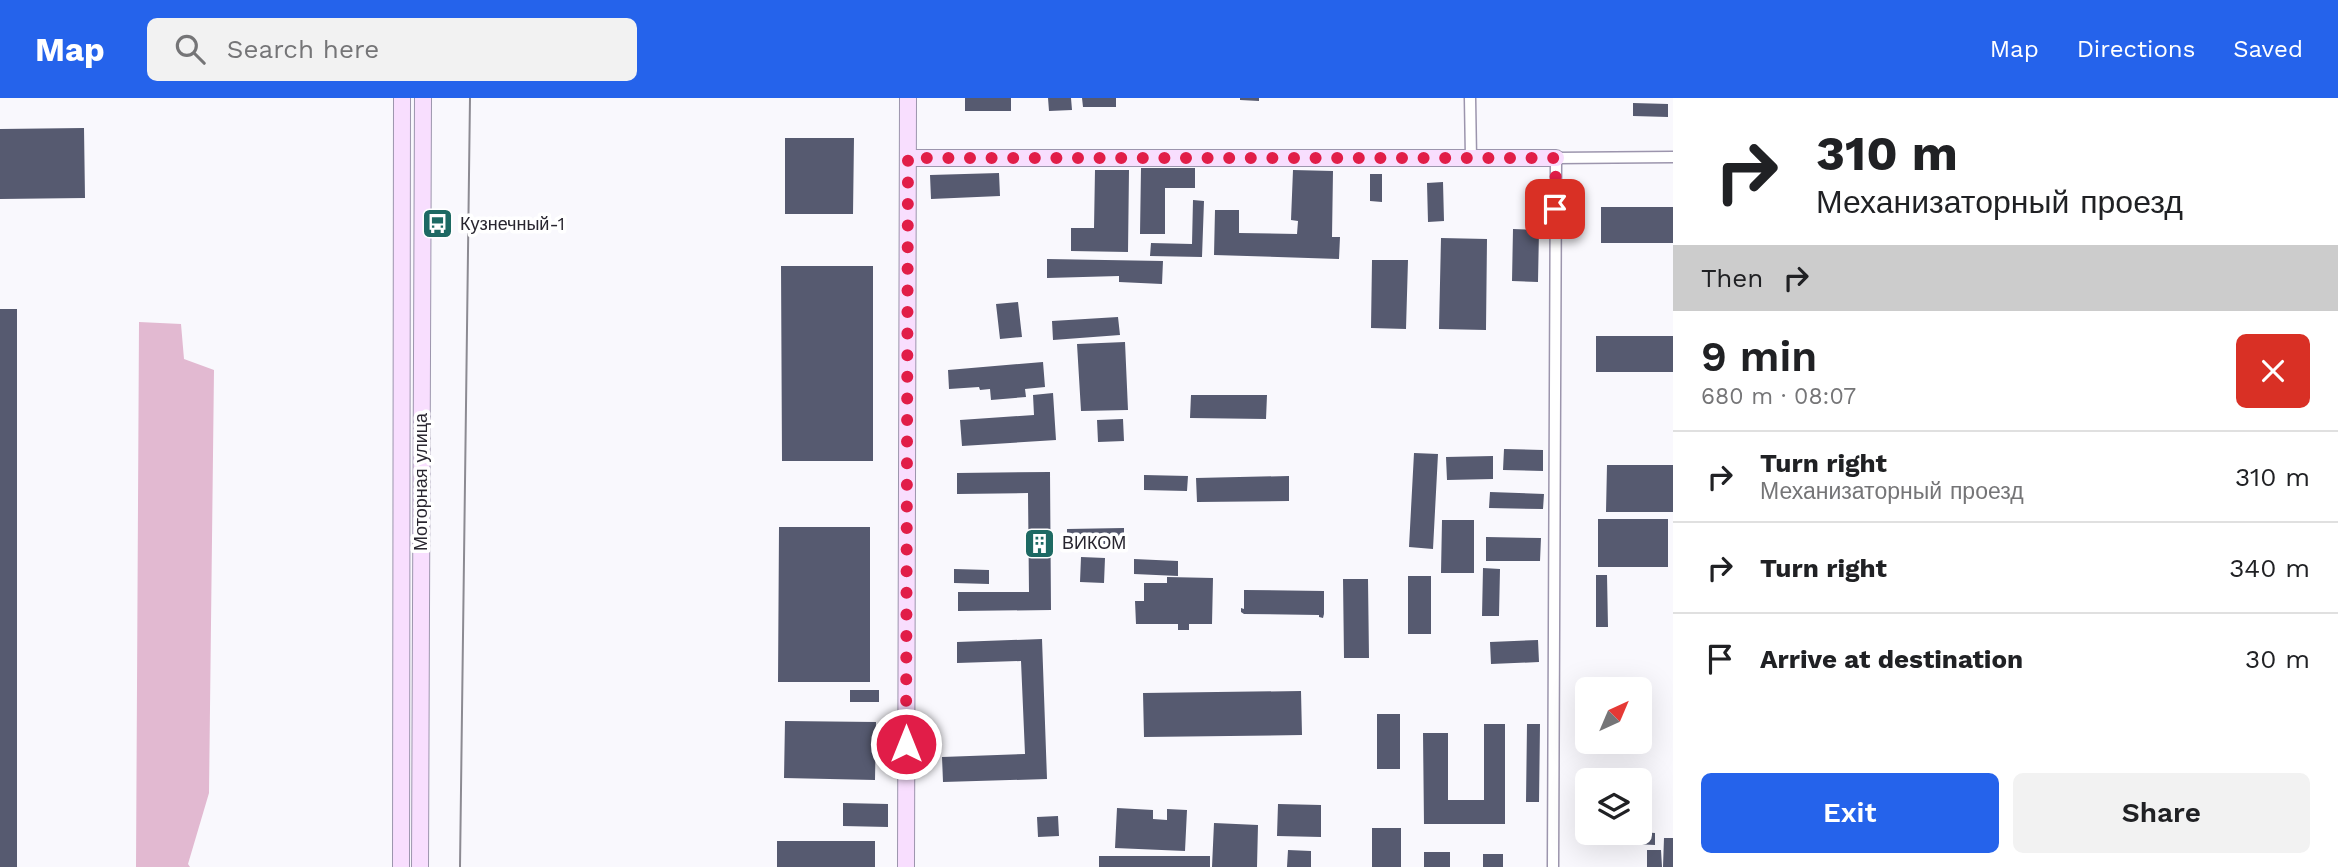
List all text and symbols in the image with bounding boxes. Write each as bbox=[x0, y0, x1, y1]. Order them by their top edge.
search box bbox=[147, 18, 637, 81]
text: Map bbox=[35, 30, 105, 69]
icon: search bbox=[171, 30, 209, 68]
text: Search here bbox=[227, 34, 379, 64]
text: Map bbox=[1990, 35, 2039, 63]
text: Directions bbox=[2077, 35, 2195, 63]
text: Saved bbox=[2233, 35, 2303, 63]
text: 310 m bbox=[1816, 124, 1958, 182]
icon: right bbox=[1701, 126, 1792, 217]
pin bbox=[1525, 179, 1585, 239]
text: Механизаторный проезд bbox=[1816, 183, 2183, 221]
icon: arrive bbox=[1536, 190, 1574, 228]
bus stop icon: Кузнечный-1 bbox=[420, 207, 454, 241]
place label: Кузнечный-1 bbox=[460, 213, 565, 234]
icon: right bbox=[1777, 259, 1815, 297]
text: Then bbox=[1701, 263, 1763, 293]
text: 9 min bbox=[1701, 332, 1817, 381]
button: close bbox=[2236, 334, 2310, 408]
text: 680 m · 08:07 bbox=[1701, 383, 1856, 410]
street label: Моторная улица bbox=[410, 412, 431, 551]
text: Turn right bbox=[1760, 448, 1887, 478]
icon: right bbox=[1701, 458, 1739, 496]
text: 310 m bbox=[2235, 462, 2310, 492]
text: Механизаторный проезд bbox=[1760, 478, 2024, 505]
building icon: ВИКОМ bbox=[1022, 526, 1056, 560]
place label: ВИКОМ bbox=[1062, 532, 1126, 553]
icon: right bbox=[1701, 549, 1739, 587]
text: Turn right bbox=[1760, 553, 1887, 583]
text: 340 m bbox=[2229, 553, 2310, 583]
icon: arrive bbox=[1701, 640, 1739, 678]
text: Arrive at destination bbox=[1760, 644, 2023, 674]
text: 30 m bbox=[2245, 644, 2310, 674]
north arrow bbox=[1575, 677, 1652, 754]
map controls bbox=[1575, 677, 1652, 845]
position arrow bbox=[869, 707, 943, 781]
button: layers bbox=[1575, 768, 1652, 845]
button: Exit bbox=[1701, 773, 1999, 853]
button: Share bbox=[2013, 773, 2310, 853]

